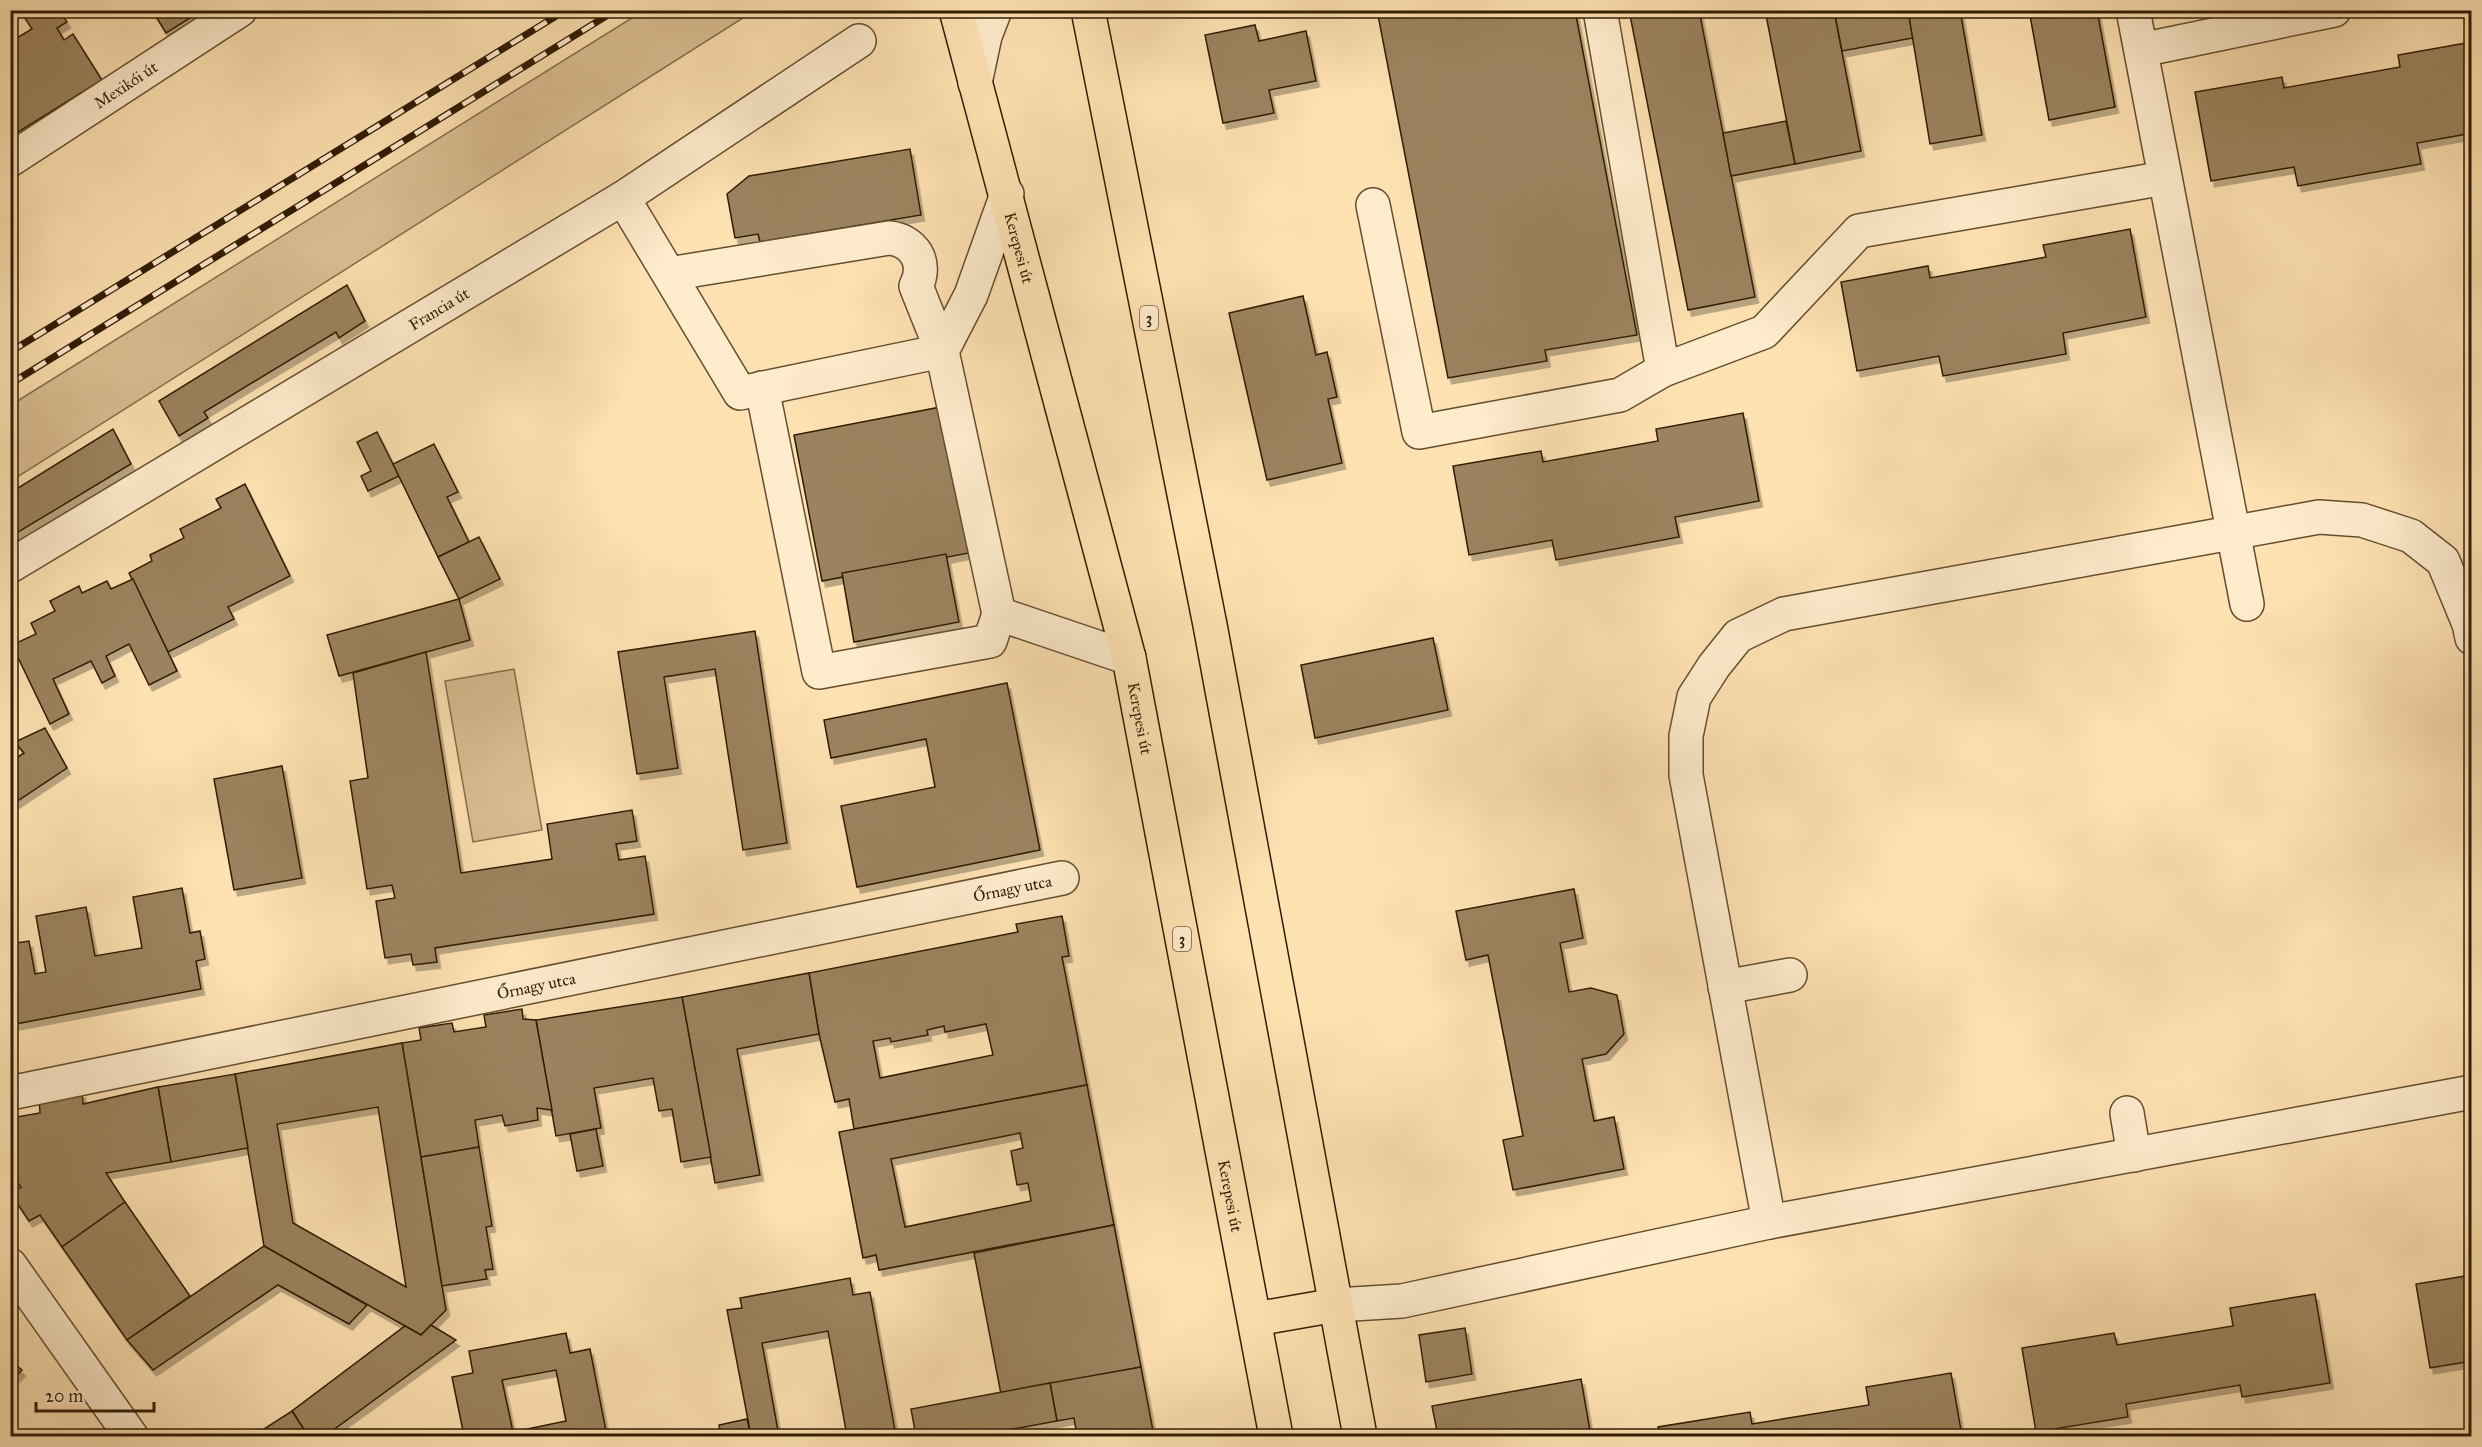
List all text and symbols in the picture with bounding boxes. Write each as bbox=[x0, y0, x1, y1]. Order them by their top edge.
street label: Mexikói út bbox=[90, 57, 161, 112]
street label: Kerepesi út bbox=[1001, 210, 1038, 286]
street label: Francia út bbox=[405, 283, 473, 334]
road number: 3 bbox=[1140, 306, 1158, 330]
street label: Kerepesi út bbox=[1124, 681, 1157, 756]
street label: Őrnagy utca bbox=[971, 871, 1053, 905]
road number: 3 bbox=[1173, 927, 1191, 951]
street label: Őrnagy utca bbox=[495, 968, 577, 1003]
street label: Kerepesi út bbox=[1215, 1158, 1247, 1234]
scale bar bbox=[36, 1375, 154, 1413]
text: 20 m bbox=[45, 1385, 83, 1407]

